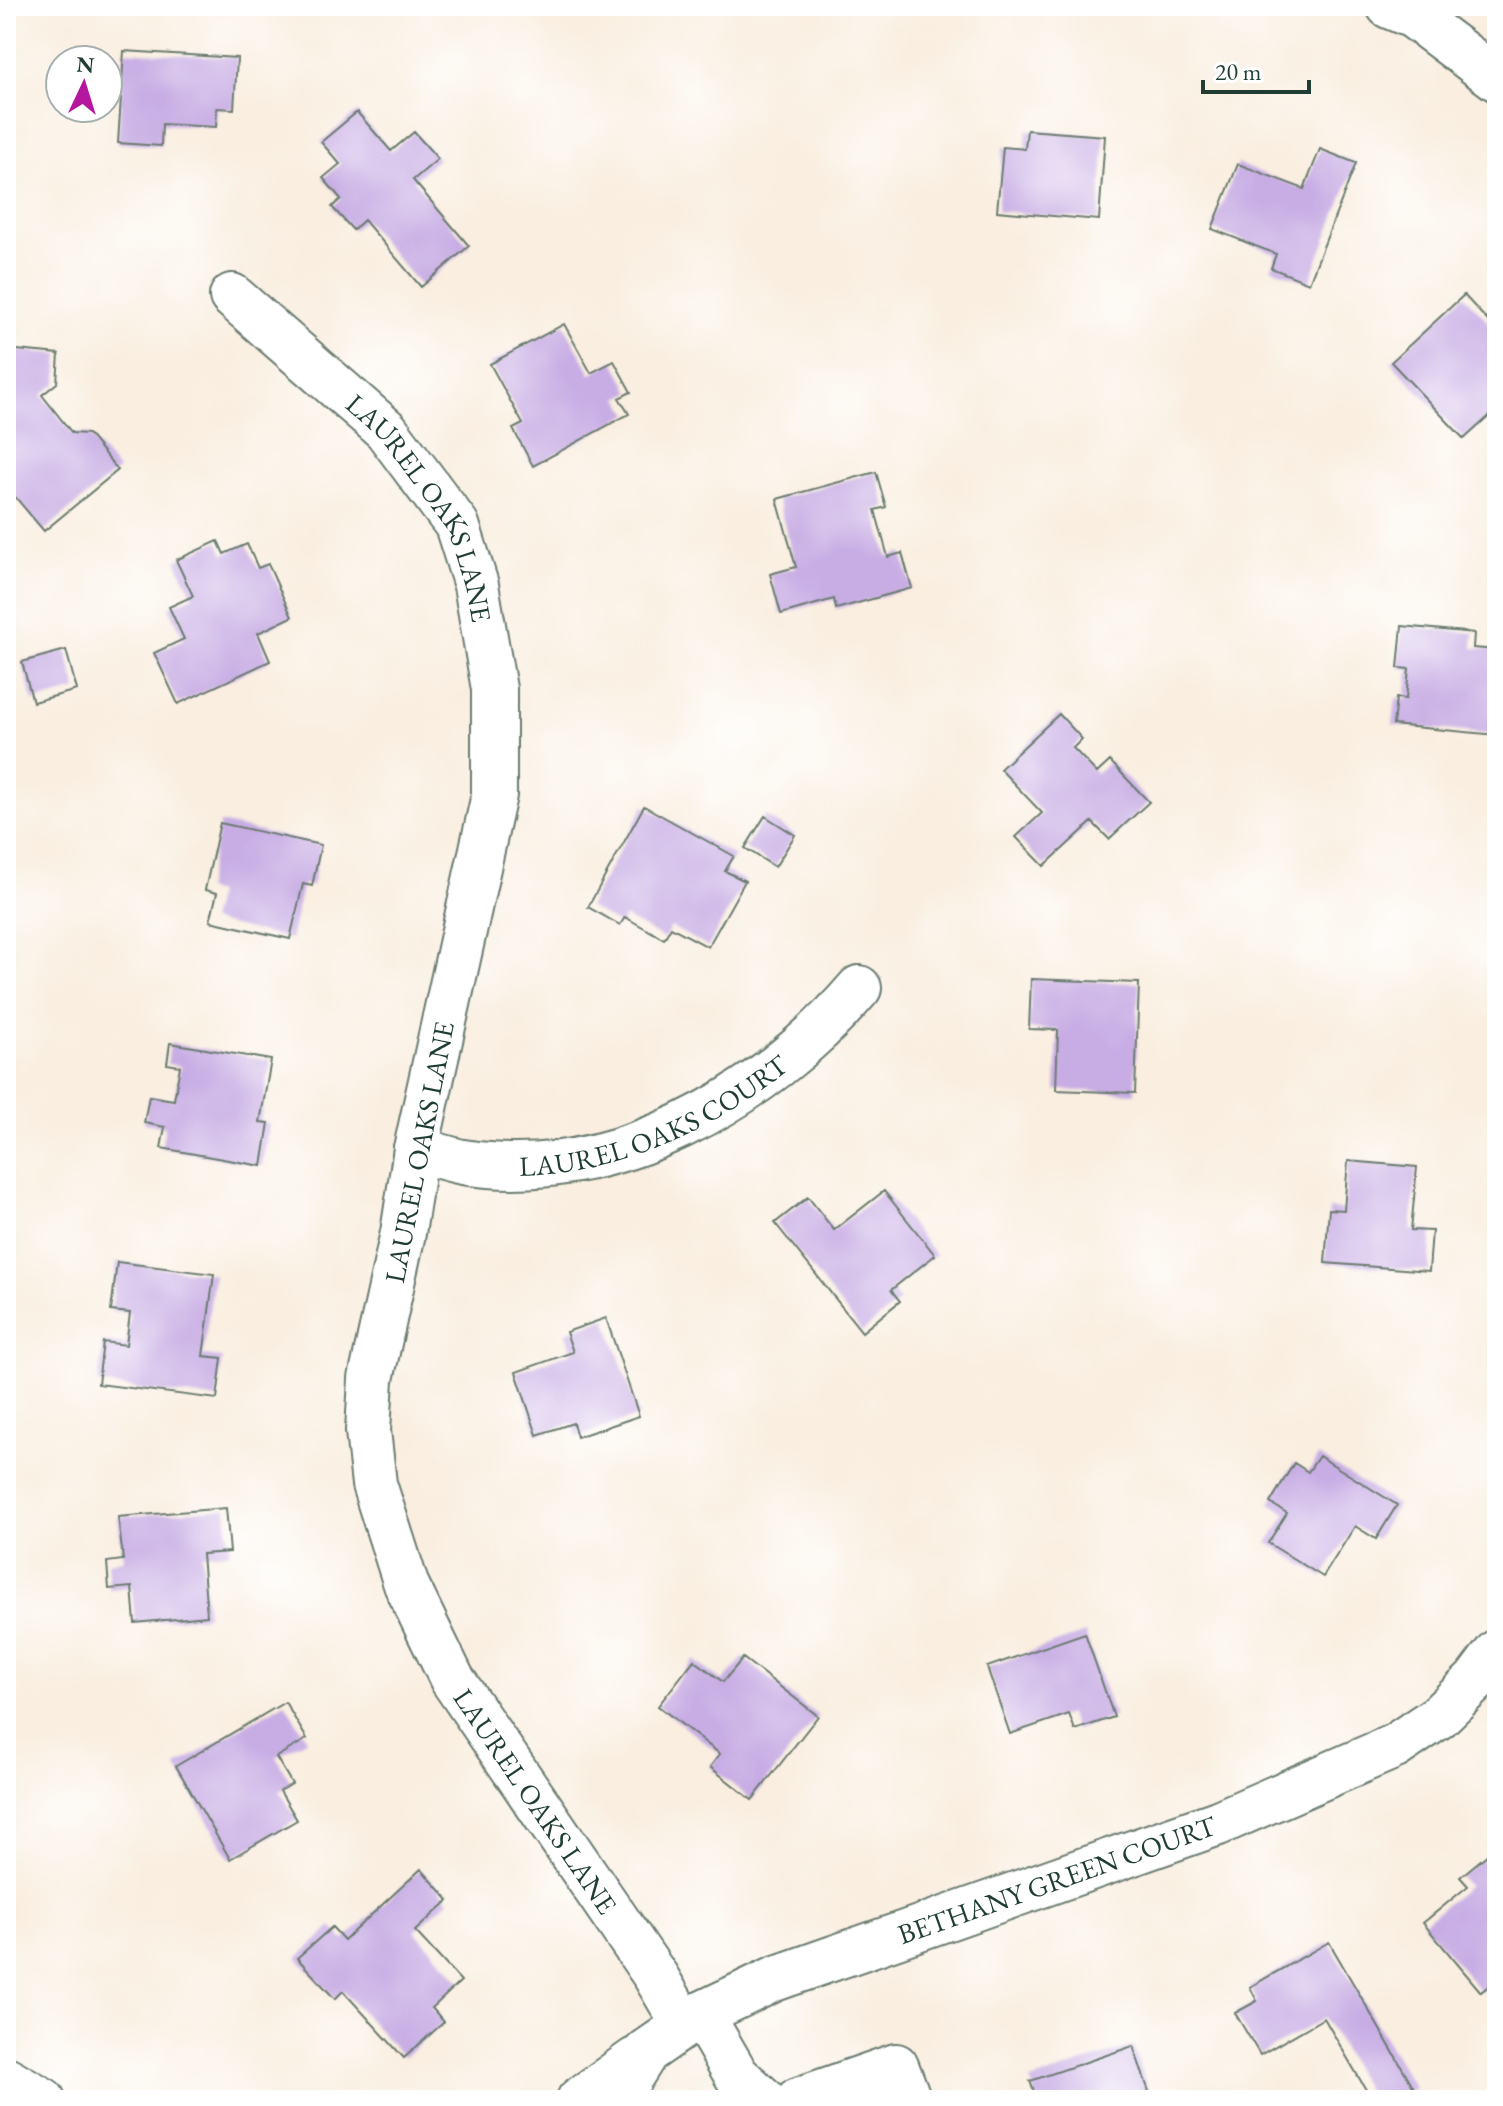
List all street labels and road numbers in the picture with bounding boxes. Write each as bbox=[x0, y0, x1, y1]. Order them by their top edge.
street label: LAUREL OAKS LANE bbox=[339, 386, 500, 625]
street label: LAUREL OAKS LANE bbox=[376, 1018, 462, 1286]
street label: LAUREL OAKS COURT bbox=[518, 1047, 795, 1184]
street label: LAUREL OAKS LANE bbox=[446, 1681, 625, 1921]
street label: BETHANY GREEN COURT bbox=[893, 1807, 1221, 1952]

